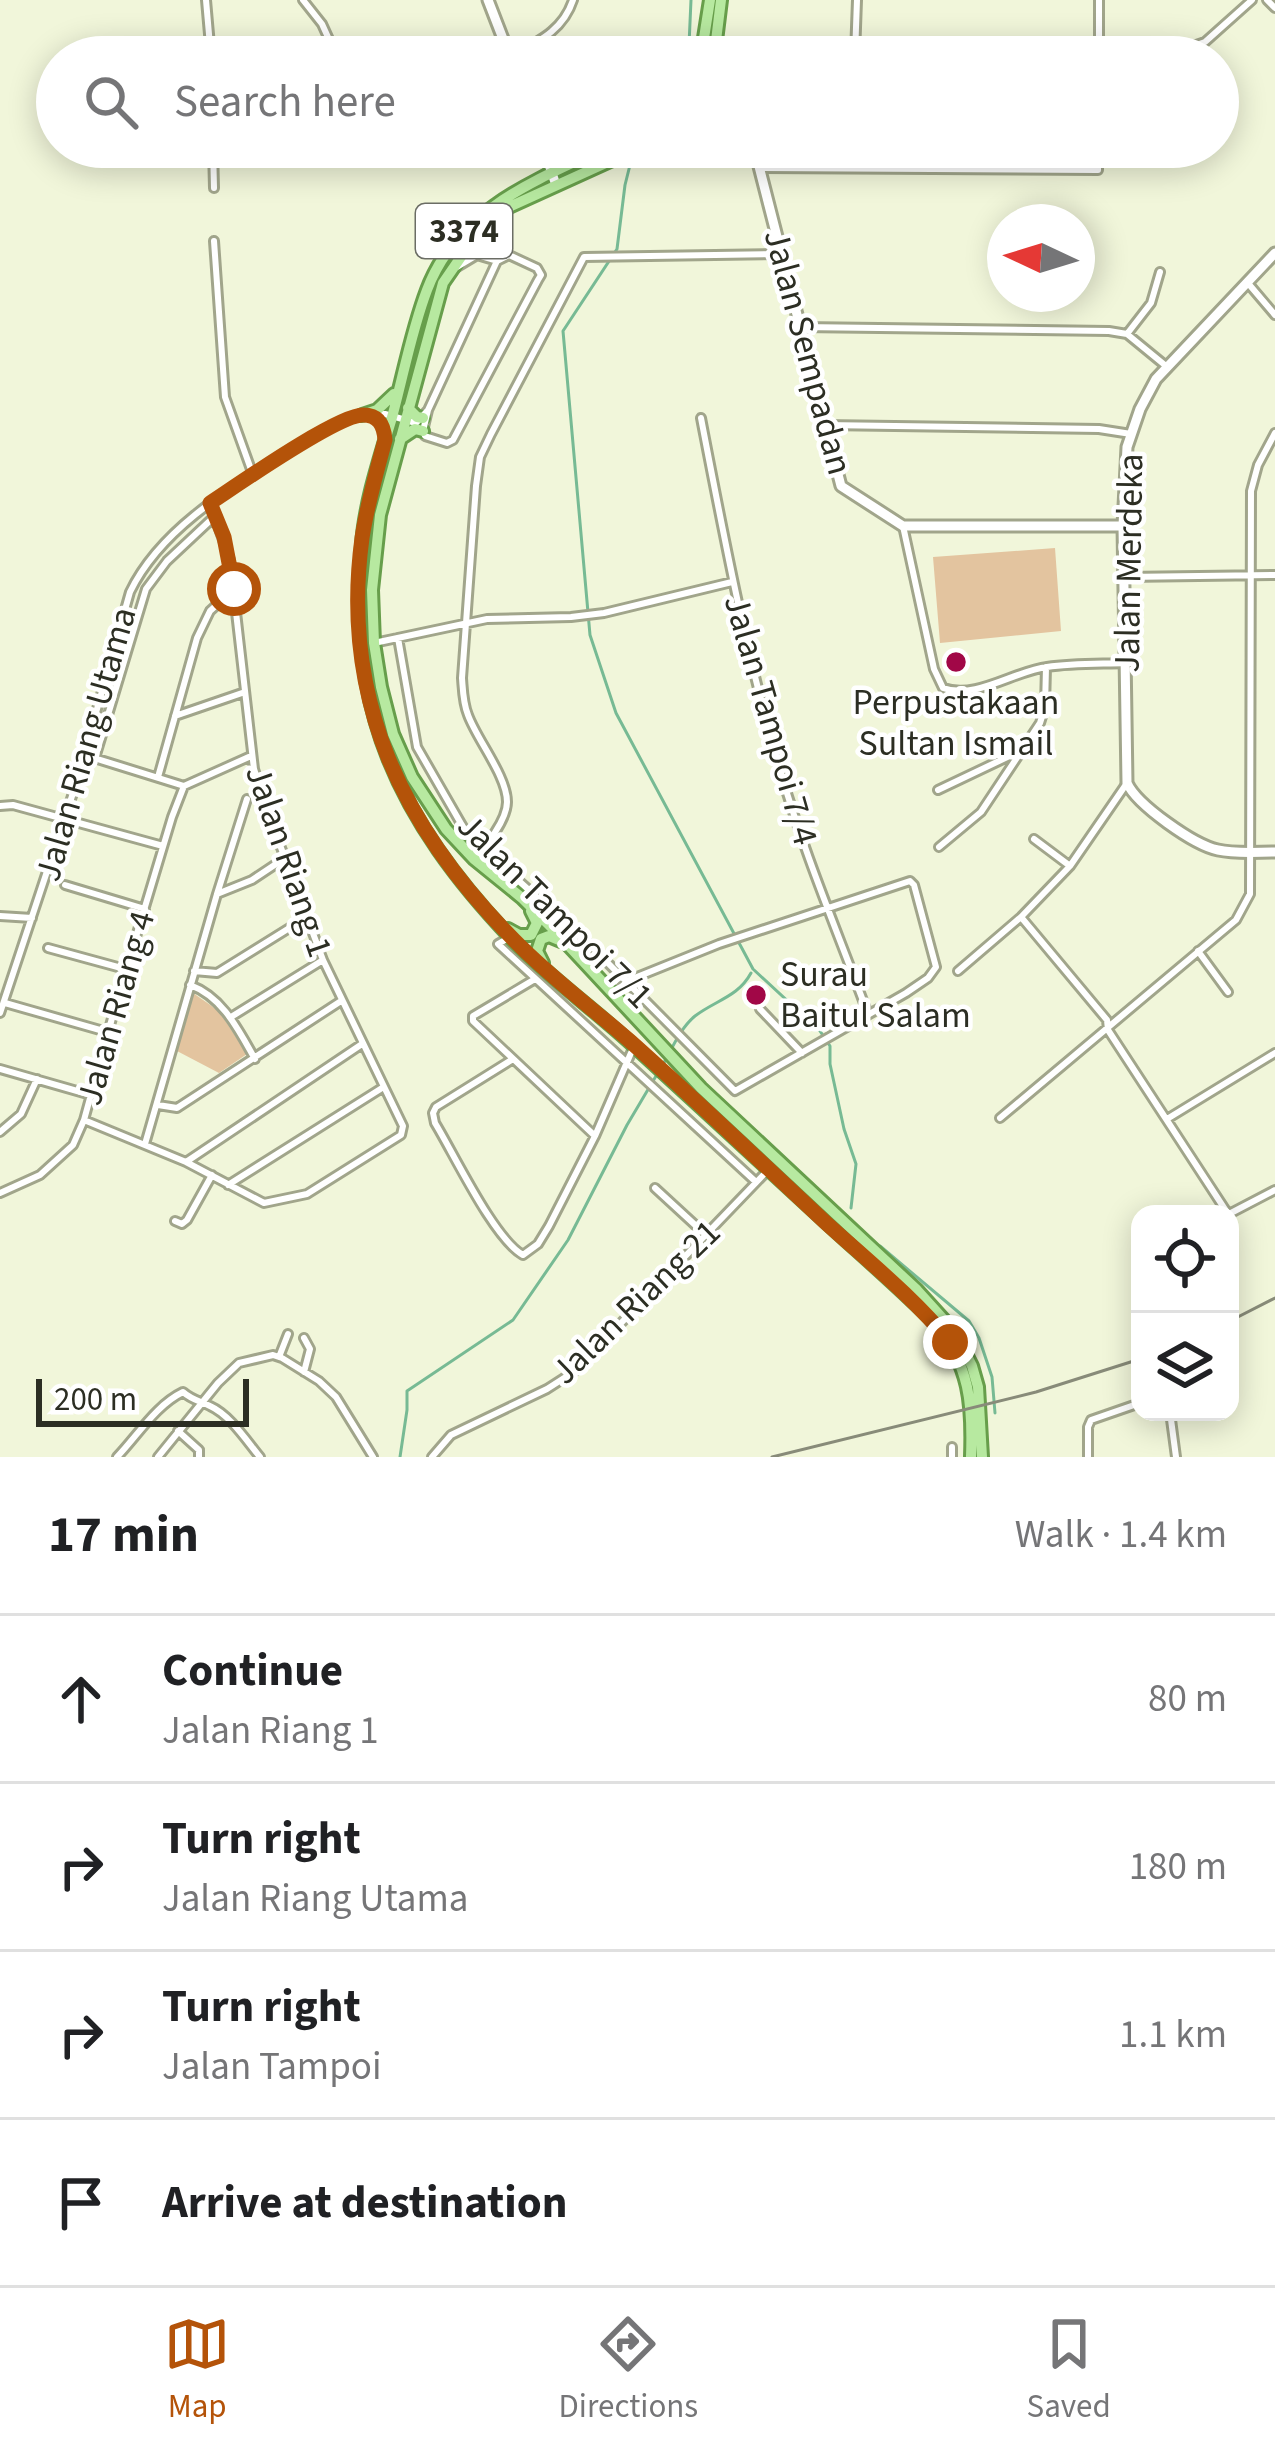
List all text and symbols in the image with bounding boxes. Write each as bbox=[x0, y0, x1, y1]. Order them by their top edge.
search box bbox=[36, 36, 1239, 168]
icon: search bbox=[78, 69, 144, 135]
text: Search here bbox=[174, 70, 396, 134]
road number: 3374 bbox=[416, 204, 512, 258]
north arrow bbox=[987, 204, 1095, 312]
street label: Jalan Sempadan bbox=[751, 224, 865, 480]
street label: Jalan Merdeka bbox=[1102, 453, 1156, 673]
route start bbox=[207, 562, 261, 616]
street label: Jalan Tampoi 7/4 bbox=[711, 589, 831, 851]
street label: Jalan Riang Utama bbox=[23, 601, 149, 887]
marker: Perpustakaan Sultan Ismail bbox=[943, 649, 969, 675]
place label: Perpustakaan Sultan Ismail bbox=[853, 677, 1059, 769]
street label: Jalan Riang 1 bbox=[232, 758, 346, 964]
street label: Jalan Tampoi 7/1 bbox=[446, 802, 664, 1020]
street label: Jalan Riang 4 bbox=[64, 905, 168, 1111]
place label: Surau Baitul Salam bbox=[780, 949, 971, 1041]
marker: Surau Baitul Salam bbox=[743, 982, 769, 1008]
map controls bbox=[1131, 1205, 1239, 1421]
button: locate bbox=[1131, 1205, 1239, 1313]
street label: Jalan Riang 21 bbox=[540, 1208, 732, 1396]
button: layers bbox=[1131, 1313, 1239, 1421]
route end bbox=[923, 1315, 977, 1369]
scale bar bbox=[36, 1373, 249, 1426]
text: 200 m bbox=[54, 1376, 137, 1423]
text: 17 min bbox=[48, 1499, 199, 1571]
text: Walk · 1.4 km bbox=[1015, 1507, 1227, 1563]
text: Continue bbox=[162, 1639, 343, 1703]
icon: ahead bbox=[48, 1666, 114, 1732]
text: 80 m bbox=[1148, 1671, 1227, 1727]
text: Jalan Riang 1 bbox=[162, 1703, 379, 1759]
text: Turn right bbox=[162, 1807, 361, 1871]
icon: right bbox=[48, 1834, 114, 1900]
text: 180 m bbox=[1129, 1839, 1227, 1895]
text: Jalan Riang Utama bbox=[162, 1871, 468, 1927]
text: Turn right bbox=[162, 1975, 361, 2039]
icon: right bbox=[48, 2002, 114, 2068]
text: 1.1 km bbox=[1119, 2007, 1227, 2063]
text: Jalan Tampoi bbox=[162, 2039, 382, 2095]
icon: arrive bbox=[48, 2170, 114, 2236]
text: Arrive at destination bbox=[162, 2171, 567, 2235]
tab: Map bbox=[164, 2311, 230, 2430]
tab: Directions bbox=[559, 2311, 698, 2430]
tab: Saved bbox=[1027, 2311, 1111, 2430]

